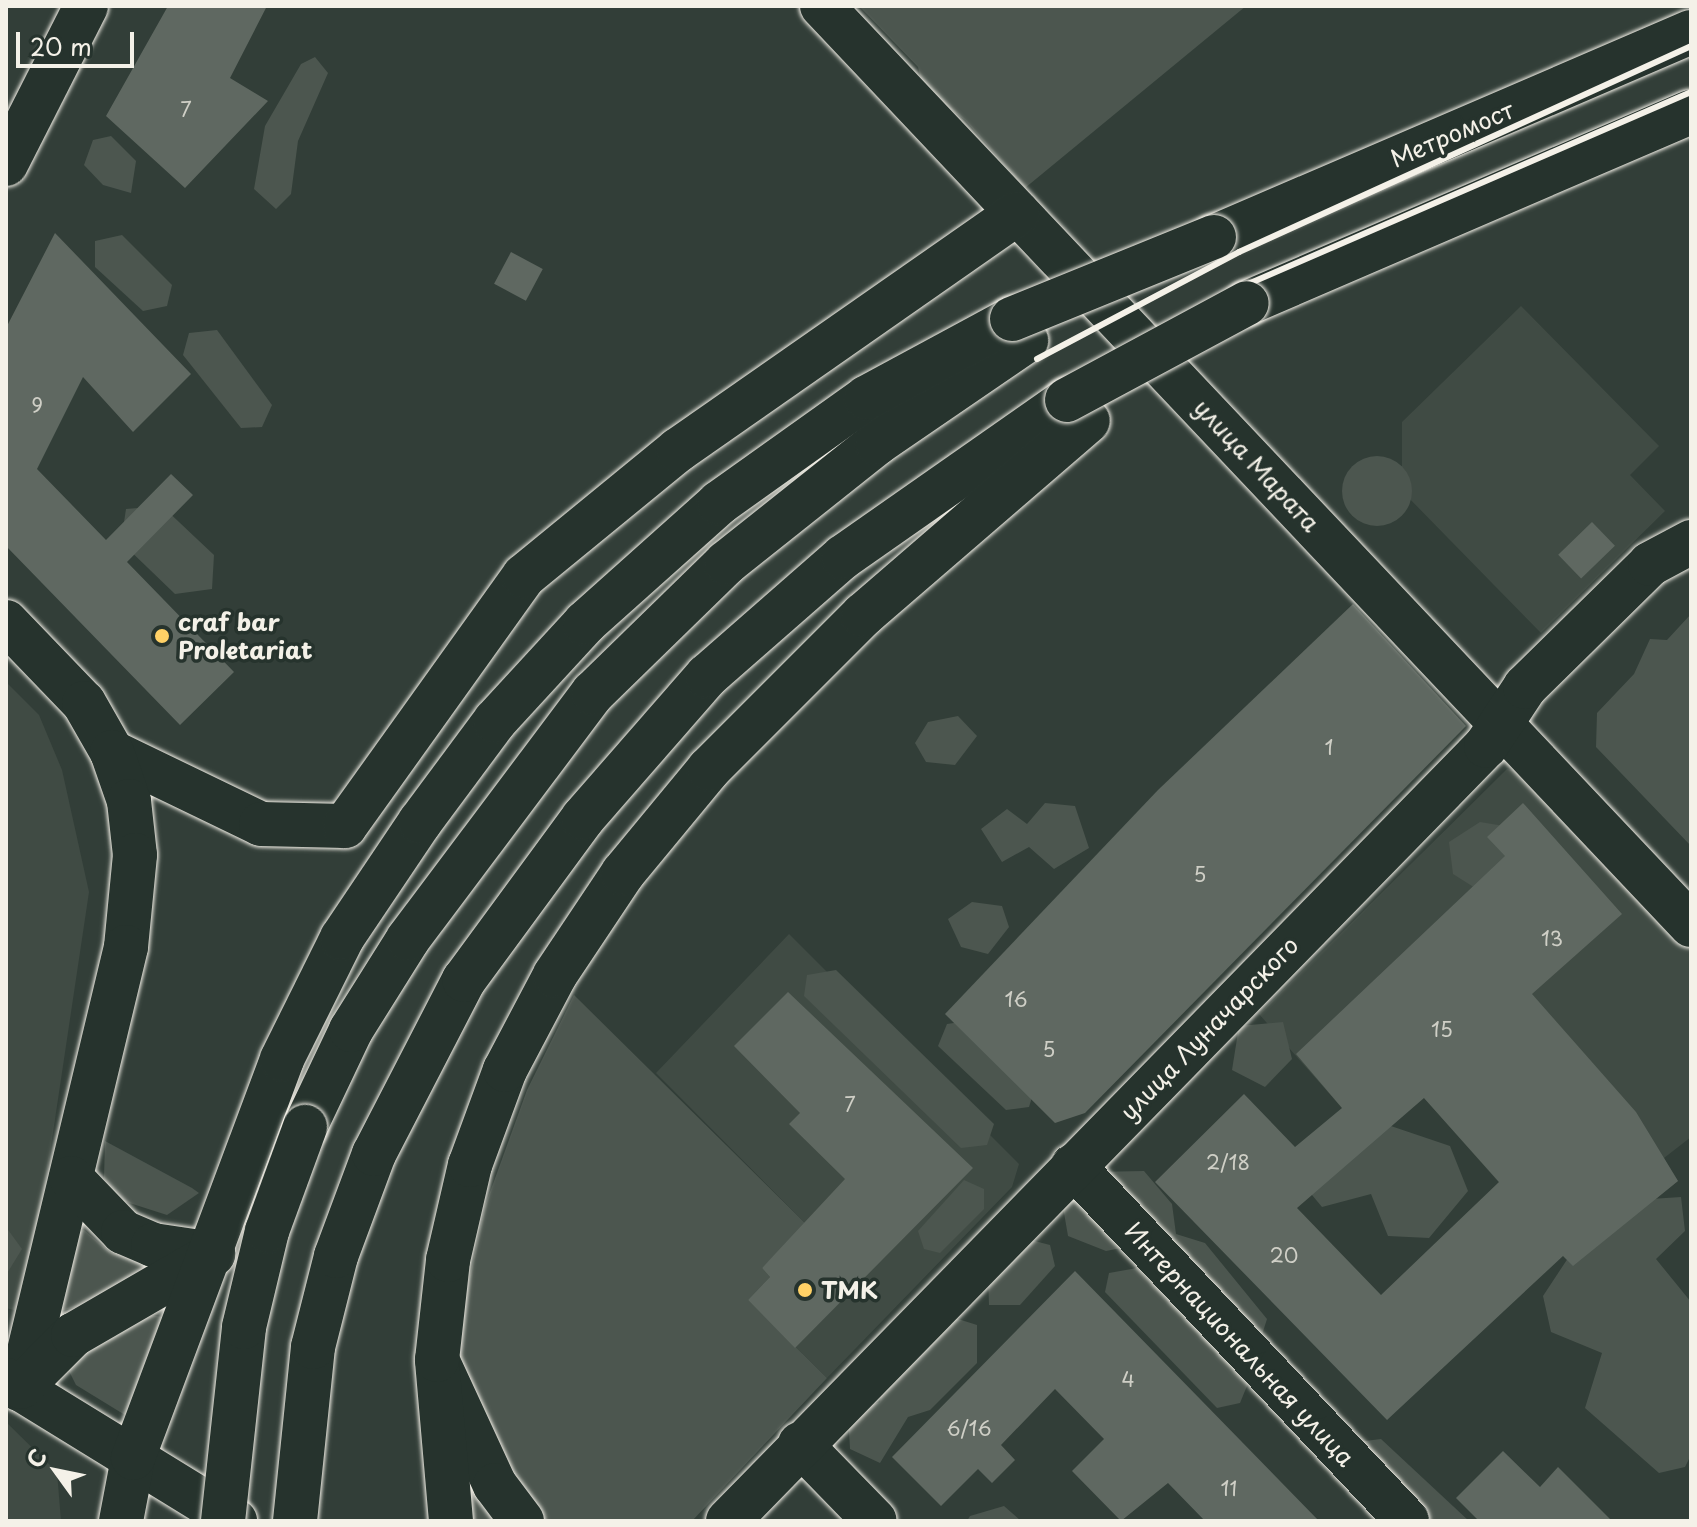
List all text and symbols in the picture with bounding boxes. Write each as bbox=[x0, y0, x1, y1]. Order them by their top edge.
scale bar bbox=[20, 16, 138, 66]
text: 20 m bbox=[30, 28, 92, 64]
street label: Метромост bbox=[1386, 95, 1518, 173]
house number: 7 bbox=[180, 97, 192, 121]
street label: улица Марата bbox=[1188, 392, 1326, 538]
house number: 9 bbox=[31, 393, 43, 417]
place label: craf bar Proletariat bbox=[178, 608, 312, 664]
marker: craf bar Proletariat bbox=[153, 627, 171, 645]
house number: 1 bbox=[1325, 735, 1333, 759]
house number: 5 bbox=[1194, 862, 1206, 886]
house number: 13 bbox=[1541, 926, 1563, 950]
street label: улица Луначарского bbox=[1113, 930, 1305, 1126]
house number: 16 bbox=[1005, 987, 1027, 1011]
house number: 15 bbox=[1431, 1017, 1453, 1041]
house number: 5 bbox=[1043, 1037, 1055, 1061]
house number: 7 bbox=[844, 1092, 856, 1116]
house number: 2/18 bbox=[1206, 1150, 1250, 1174]
street label: Интернациональная улица bbox=[1119, 1216, 1361, 1472]
house number: 20 bbox=[1270, 1243, 1298, 1267]
place label: ТМК bbox=[821, 1276, 878, 1304]
marker: ТМК bbox=[796, 1281, 814, 1299]
house number: 4 bbox=[1121, 1367, 1135, 1391]
house number: 6/16 bbox=[946, 1416, 992, 1440]
north arrow bbox=[16, 1431, 96, 1511]
text: С bbox=[17, 1442, 54, 1474]
house number: 11 bbox=[1221, 1476, 1237, 1500]

